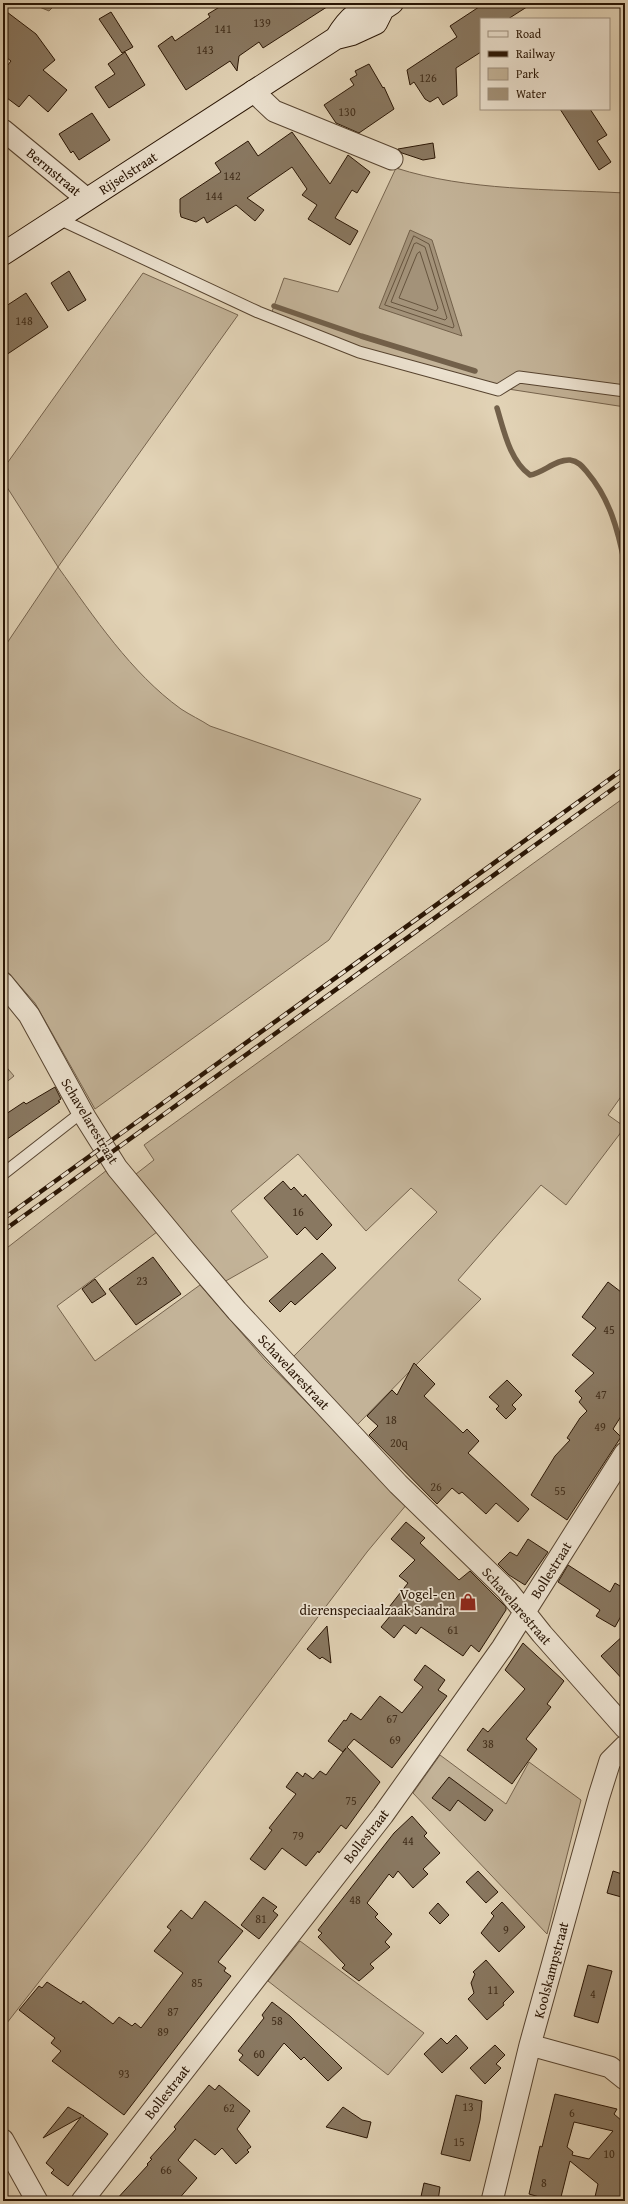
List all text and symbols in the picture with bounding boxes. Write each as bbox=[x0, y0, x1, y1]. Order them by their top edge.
house number: 139 bbox=[253, 14, 271, 31]
legend bbox=[480, 18, 610, 110]
house number: 141 bbox=[214, 20, 232, 37]
text: Road bbox=[516, 25, 542, 42]
house number: 143 bbox=[196, 41, 214, 58]
text: Railway bbox=[516, 45, 555, 62]
text: Park bbox=[516, 65, 540, 82]
house number: 126 bbox=[419, 69, 437, 86]
text: Water bbox=[516, 85, 546, 102]
house number: 130 bbox=[338, 103, 356, 120]
street label: Bermstraat bbox=[22, 143, 86, 201]
street label: Rijselstraat bbox=[95, 147, 161, 199]
house number: 142 bbox=[223, 167, 241, 184]
house number: 144 bbox=[205, 187, 223, 204]
house number: 148 bbox=[15, 312, 33, 329]
street label: Schavelarestraat bbox=[56, 1074, 124, 1168]
house number: 16 bbox=[292, 1203, 304, 1220]
house number: 23 bbox=[136, 1272, 148, 1289]
house number: 45 bbox=[603, 1321, 615, 1338]
street label: Schavelarestraat bbox=[254, 1330, 335, 1414]
house number: 47 bbox=[595, 1386, 607, 1403]
house number: 18 bbox=[385, 1411, 397, 1428]
house number: 49 bbox=[594, 1418, 606, 1435]
house number: 20q bbox=[390, 1434, 409, 1451]
house number: 26 bbox=[430, 1478, 442, 1495]
house number: 55 bbox=[554, 1482, 566, 1499]
street label: Bollestraat bbox=[526, 1538, 576, 1602]
street label: Schavelarestraat bbox=[478, 1563, 556, 1649]
place label: Vogel- en dierenspeciaalzaak Sandra bbox=[299, 1584, 455, 1620]
shop icon: Vogel- en dierenspeciaalzaak Sandra bbox=[458, 1592, 478, 1612]
house number: 61 bbox=[447, 1621, 459, 1638]
house number: 67 bbox=[386, 1710, 398, 1727]
house number: 69 bbox=[389, 1731, 401, 1748]
house number: 38 bbox=[482, 1735, 494, 1752]
house number: 75 bbox=[345, 1792, 357, 1809]
street label: Bollestraat bbox=[338, 1805, 394, 1867]
house number: 79 bbox=[292, 1827, 304, 1844]
house number: 44 bbox=[402, 1832, 414, 1849]
house number: 48 bbox=[349, 1891, 361, 1908]
house number: 81 bbox=[255, 1910, 267, 1927]
street label: Koolskampstraat bbox=[529, 1920, 573, 2020]
house number: 9 bbox=[503, 1921, 509, 1938]
house number: 85 bbox=[191, 1974, 203, 1991]
house number: 11 bbox=[487, 1981, 499, 1998]
house number: 4 bbox=[590, 1985, 596, 2002]
house number: 87 bbox=[167, 2003, 179, 2020]
house number: 58 bbox=[271, 2012, 283, 2029]
house number: 89 bbox=[157, 2023, 169, 2040]
house number: 60 bbox=[253, 2045, 265, 2062]
street label: Bollestraat bbox=[139, 2061, 195, 2123]
house number: 93 bbox=[118, 2065, 130, 2082]
house number: 13 bbox=[462, 2098, 474, 2115]
house number: 62 bbox=[223, 2099, 235, 2116]
house number: 6 bbox=[569, 2104, 575, 2121]
house number: 15 bbox=[453, 2133, 465, 2150]
house number: 10 bbox=[603, 2145, 615, 2162]
house number: 66 bbox=[160, 2161, 172, 2178]
house number: 8 bbox=[541, 2174, 547, 2191]

